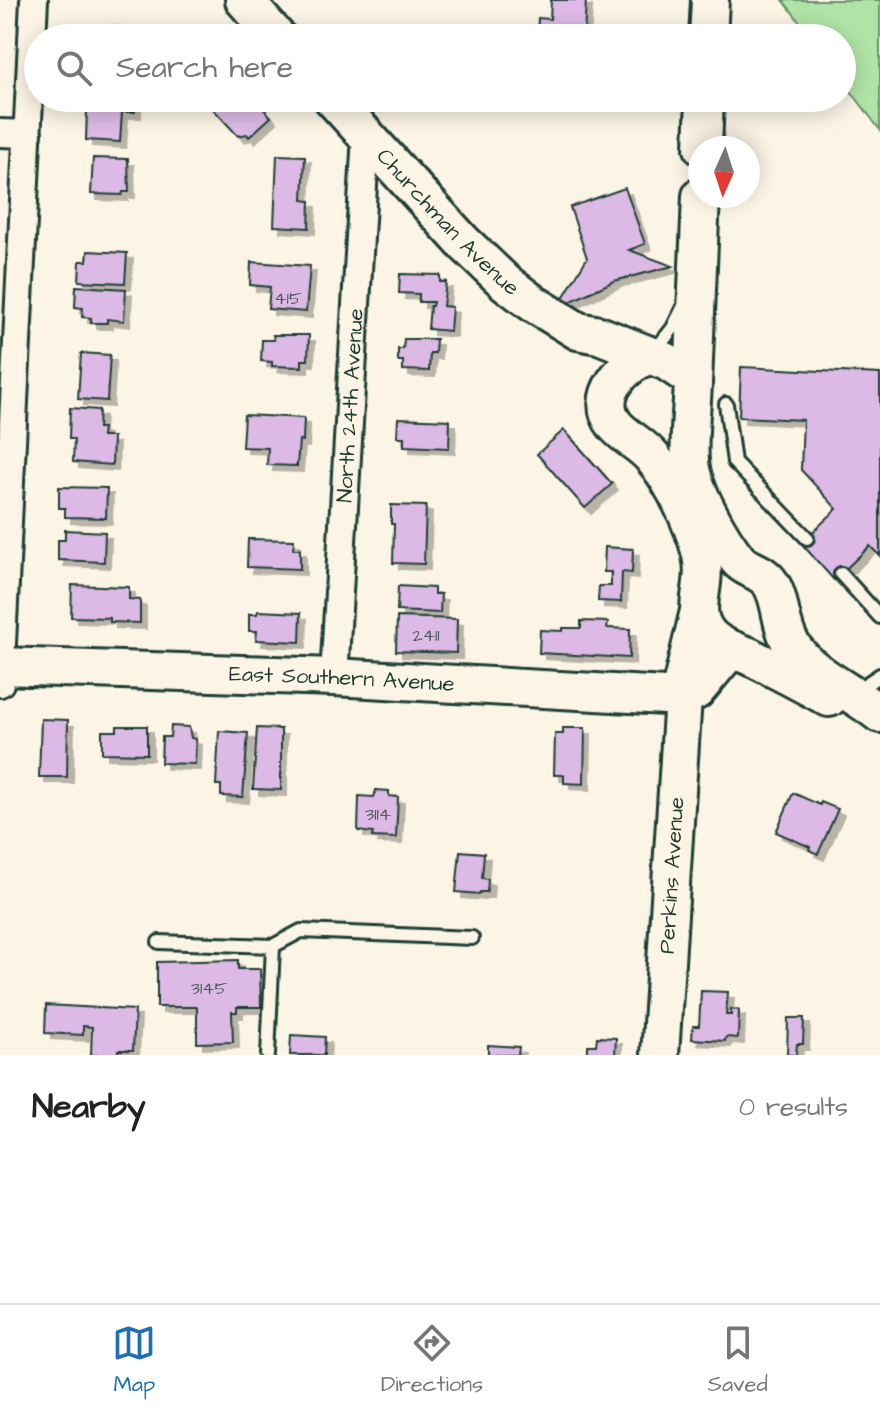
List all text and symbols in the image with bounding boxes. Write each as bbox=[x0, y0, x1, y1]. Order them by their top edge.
search box bbox=[24, 24, 856, 112]
icon: search bbox=[52, 46, 96, 90]
text: Search here bbox=[116, 47, 293, 89]
north arrow bbox=[688, 136, 760, 208]
street label: Churchman Avenue bbox=[370, 141, 526, 303]
house number: 415 bbox=[274, 286, 302, 311]
street label: North 24th Avenue bbox=[329, 307, 371, 504]
house number: 2411 bbox=[412, 623, 440, 648]
street label: East Southern Avenue bbox=[228, 658, 456, 699]
street label: Perkins Avenue bbox=[651, 796, 692, 955]
house number: 3114 bbox=[365, 802, 391, 827]
house number: 3145 bbox=[191, 976, 227, 1001]
text: Nearby bbox=[32, 1083, 146, 1131]
text: 0 results bbox=[739, 1089, 848, 1125]
tab: Map bbox=[112, 1321, 156, 1400]
tab: Directions bbox=[381, 1321, 483, 1400]
tab: Saved bbox=[708, 1321, 768, 1400]

